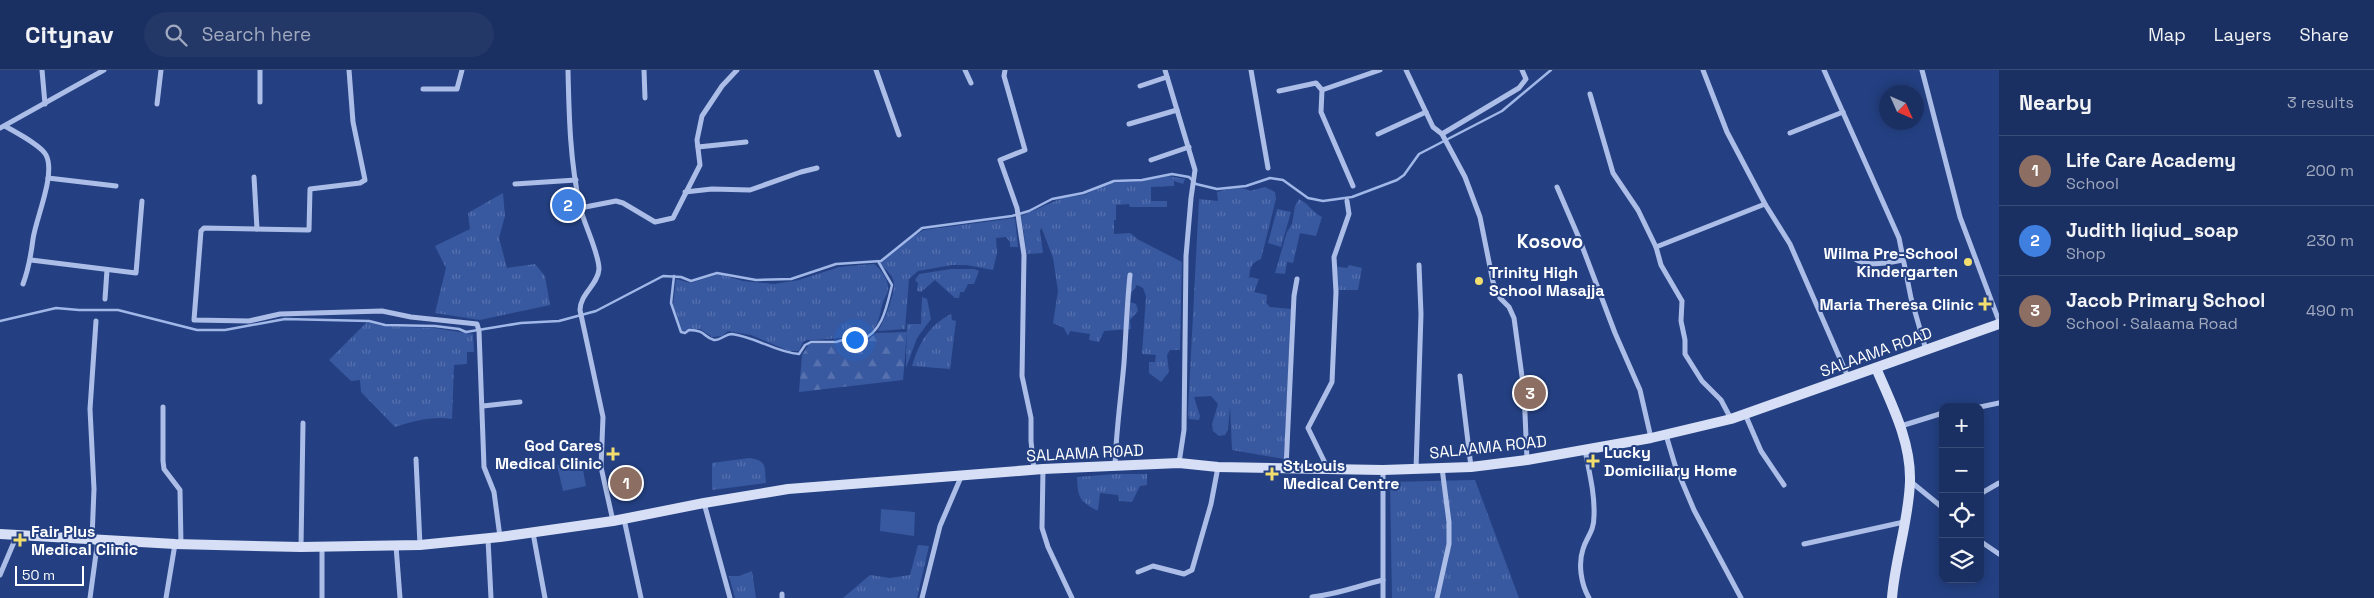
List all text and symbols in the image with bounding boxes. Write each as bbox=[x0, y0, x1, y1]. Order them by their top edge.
search box bbox=[144, 12, 494, 57]
text: Citynav bbox=[25, 19, 114, 50]
icon: search bbox=[162, 21, 190, 49]
text: Search here bbox=[202, 22, 311, 47]
text: Map bbox=[2148, 23, 2186, 46]
text: Layers bbox=[2214, 23, 2271, 46]
text: Share bbox=[2299, 23, 2349, 46]
north arrow bbox=[1879, 85, 1924, 130]
text: Nearby bbox=[2019, 89, 2092, 116]
text: 3 results bbox=[2287, 92, 2354, 113]
text: Life Care Academy bbox=[2066, 148, 2236, 173]
text: 1 bbox=[2031, 160, 2039, 181]
text: 200 m bbox=[2306, 160, 2354, 181]
text: School bbox=[2066, 173, 2119, 194]
pin: 2 bbox=[552, 186, 584, 224]
text: Judith liqiud_soap bbox=[2066, 218, 2239, 243]
district label: Kosovo bbox=[1517, 229, 1583, 254]
text: 2 bbox=[2030, 230, 2040, 251]
text: 230 m bbox=[2307, 230, 2354, 251]
place label: Wilma Pre-School Kindergarten bbox=[1824, 243, 1958, 282]
text: Shop bbox=[2066, 243, 2106, 264]
marker: Wilma Pre-School Kindergarten bbox=[1962, 256, 1974, 268]
place label: Trinity High School Masajja bbox=[1489, 262, 1605, 301]
marker: Trinity High School Masajja bbox=[1473, 275, 1485, 287]
text: Jacob Primary School bbox=[2066, 288, 2265, 313]
place label: Maria Theresa Clinic bbox=[1820, 294, 1974, 315]
marker: Maria Theresa Clinic bbox=[1978, 297, 1992, 311]
text: 3 bbox=[2030, 300, 2040, 321]
text: 490 m bbox=[2306, 300, 2354, 321]
text: School · Salaama Road bbox=[2066, 313, 2238, 334]
street label: SALAAMA ROAD bbox=[1817, 322, 1935, 382]
your location bbox=[842, 327, 868, 353]
pin: 3 bbox=[1514, 374, 1546, 412]
map controls bbox=[1939, 403, 1984, 583]
button: + bbox=[1939, 403, 1984, 448]
street label: SALAAMA ROAD bbox=[1428, 430, 1548, 464]
place label: God Cares Medical Clinic bbox=[495, 435, 602, 474]
street label: SALAAMA ROAD bbox=[1026, 439, 1144, 467]
place label: Lucky Domiciliary Home bbox=[1604, 442, 1737, 481]
marker: God Cares Medical Clinic bbox=[606, 447, 620, 461]
button: − bbox=[1939, 448, 1984, 493]
marker: Lucky Domiciliary Home bbox=[1586, 454, 1600, 468]
place label: St Louis Medical Centre bbox=[1283, 455, 1400, 494]
pin: 1 bbox=[610, 464, 642, 502]
marker: St Louis Medical Centre bbox=[1265, 467, 1279, 481]
button: locate bbox=[1939, 493, 1984, 538]
place label: Fair Plus Medical Clinic bbox=[31, 521, 138, 560]
marker: Fair Plus Medical Clinic bbox=[13, 533, 27, 547]
button: layers bbox=[1939, 538, 1984, 583]
scale bar bbox=[15, 563, 84, 586]
text: 50 m bbox=[22, 566, 55, 584]

